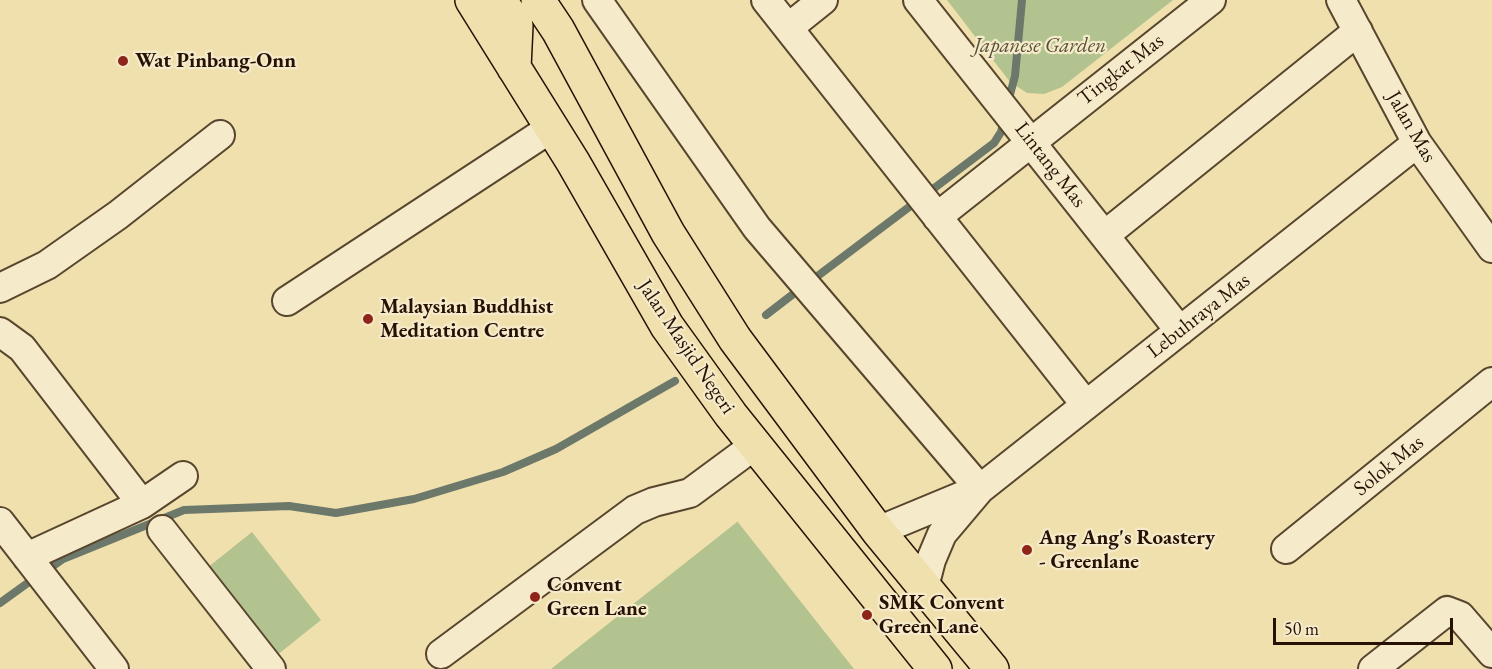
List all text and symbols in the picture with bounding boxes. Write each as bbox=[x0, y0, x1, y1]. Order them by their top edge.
street label: Tingkat Mas bbox=[1073, 29, 1169, 111]
park label: Japanese Garden bbox=[974, 33, 1106, 59]
place label: Wat Pinbang-Onn bbox=[135, 48, 296, 74]
marker: Wat Pinbang-Onn bbox=[116, 54, 130, 68]
street label: Jalan Mas bbox=[1381, 87, 1441, 167]
street label: Lintang Mas bbox=[1009, 117, 1091, 213]
street label: Lebuhraya Mas bbox=[1143, 268, 1255, 364]
street label: Jalan Masjid Negeri bbox=[632, 275, 740, 419]
place label: Malaysian Buddhist Meditation Centre bbox=[380, 294, 553, 344]
marker: Malaysian Buddhist Meditation Centre bbox=[361, 312, 375, 326]
street label: Solok Mas bbox=[1349, 430, 1429, 502]
place label: Ang Ang's Roastery - Greenlane bbox=[1039, 525, 1215, 575]
marker: Ang Ang's Roastery - Greenlane bbox=[1020, 543, 1034, 557]
place label: Convent Green Lane bbox=[547, 572, 647, 622]
marker: Convent Green Lane bbox=[528, 590, 542, 604]
place label: SMK Convent Green Lane bbox=[879, 590, 1004, 640]
scale bar bbox=[1276, 606, 1456, 644]
marker: SMK Convent Green Lane bbox=[860, 608, 874, 622]
text: 50 m bbox=[1284, 617, 1319, 640]

